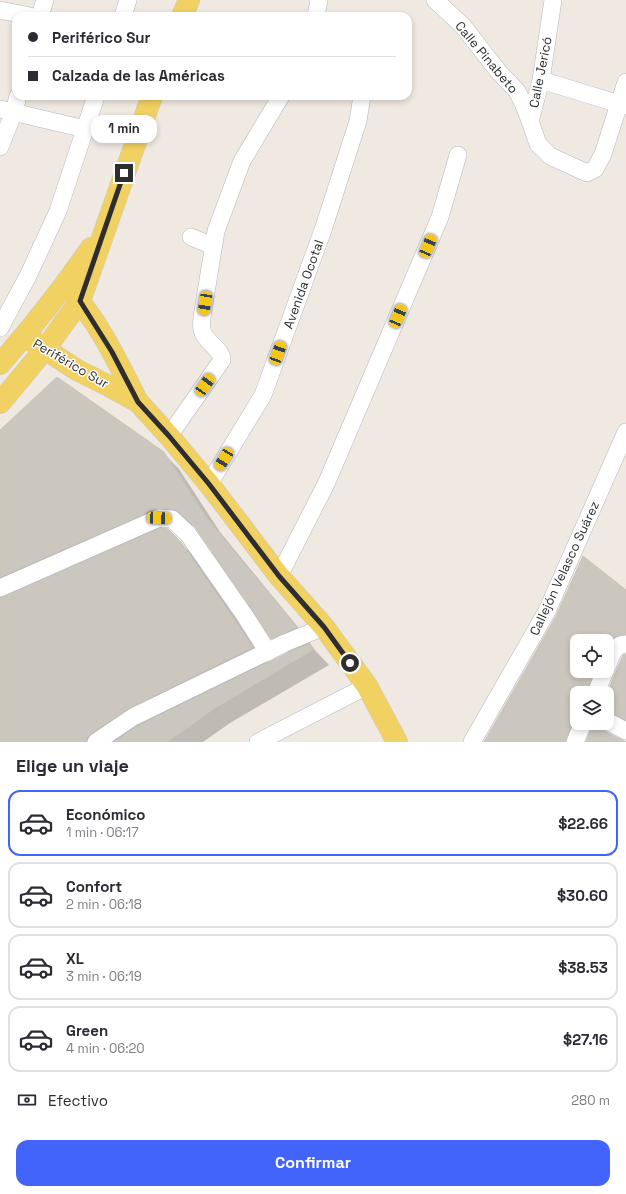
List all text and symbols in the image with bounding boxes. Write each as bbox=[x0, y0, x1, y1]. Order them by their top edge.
street label: Calle Pinabeto bbox=[451, 18, 522, 97]
text: Periférico Sur bbox=[52, 28, 150, 47]
street label: Calle Jericó bbox=[525, 35, 556, 109]
text: Calzada de las Américas bbox=[52, 66, 225, 85]
callout: 1 min bbox=[91, 115, 157, 143]
text: 1 min bbox=[108, 120, 140, 137]
route end bbox=[115, 164, 133, 182]
car bbox=[418, 233, 438, 259]
street label: Avenida Ocotal bbox=[279, 237, 327, 331]
car bbox=[197, 290, 213, 316]
car bbox=[388, 303, 408, 329]
street label: Periférico Sur bbox=[30, 335, 112, 392]
car bbox=[268, 340, 288, 366]
car bbox=[193, 372, 217, 398]
car bbox=[213, 446, 235, 472]
street label: Callejón Velasco Suárez bbox=[526, 498, 603, 638]
car bbox=[147, 512, 171, 524]
map controls bbox=[570, 634, 614, 730]
button: locate bbox=[570, 634, 614, 678]
route start bbox=[341, 654, 359, 672]
button: layers bbox=[570, 686, 614, 730]
text: Elige un viaje bbox=[16, 754, 129, 777]
icon: car bbox=[18, 805, 54, 841]
text: Económico bbox=[66, 805, 145, 824]
text: $22.66 bbox=[558, 814, 608, 833]
text: 1 min · 06:17 bbox=[66, 824, 139, 841]
icon: car bbox=[18, 877, 54, 913]
text: Confort bbox=[66, 877, 122, 896]
text: $30.60 bbox=[557, 886, 608, 905]
text: 2 min · 06:18 bbox=[66, 896, 142, 913]
icon: car bbox=[18, 949, 54, 985]
text: XL bbox=[66, 949, 84, 968]
text: $38.53 bbox=[558, 958, 608, 977]
text: 3 min · 06:19 bbox=[66, 968, 142, 985]
icon: car bbox=[18, 1021, 54, 1057]
text: Green bbox=[66, 1021, 108, 1040]
text: $27.16 bbox=[563, 1030, 608, 1049]
text: 4 min · 06:20 bbox=[66, 1040, 145, 1057]
icon: cash bbox=[16, 1089, 38, 1111]
text: Efectivo bbox=[48, 1091, 108, 1110]
text: 280 m bbox=[571, 1092, 610, 1109]
button: Confirmar bbox=[16, 1140, 610, 1186]

